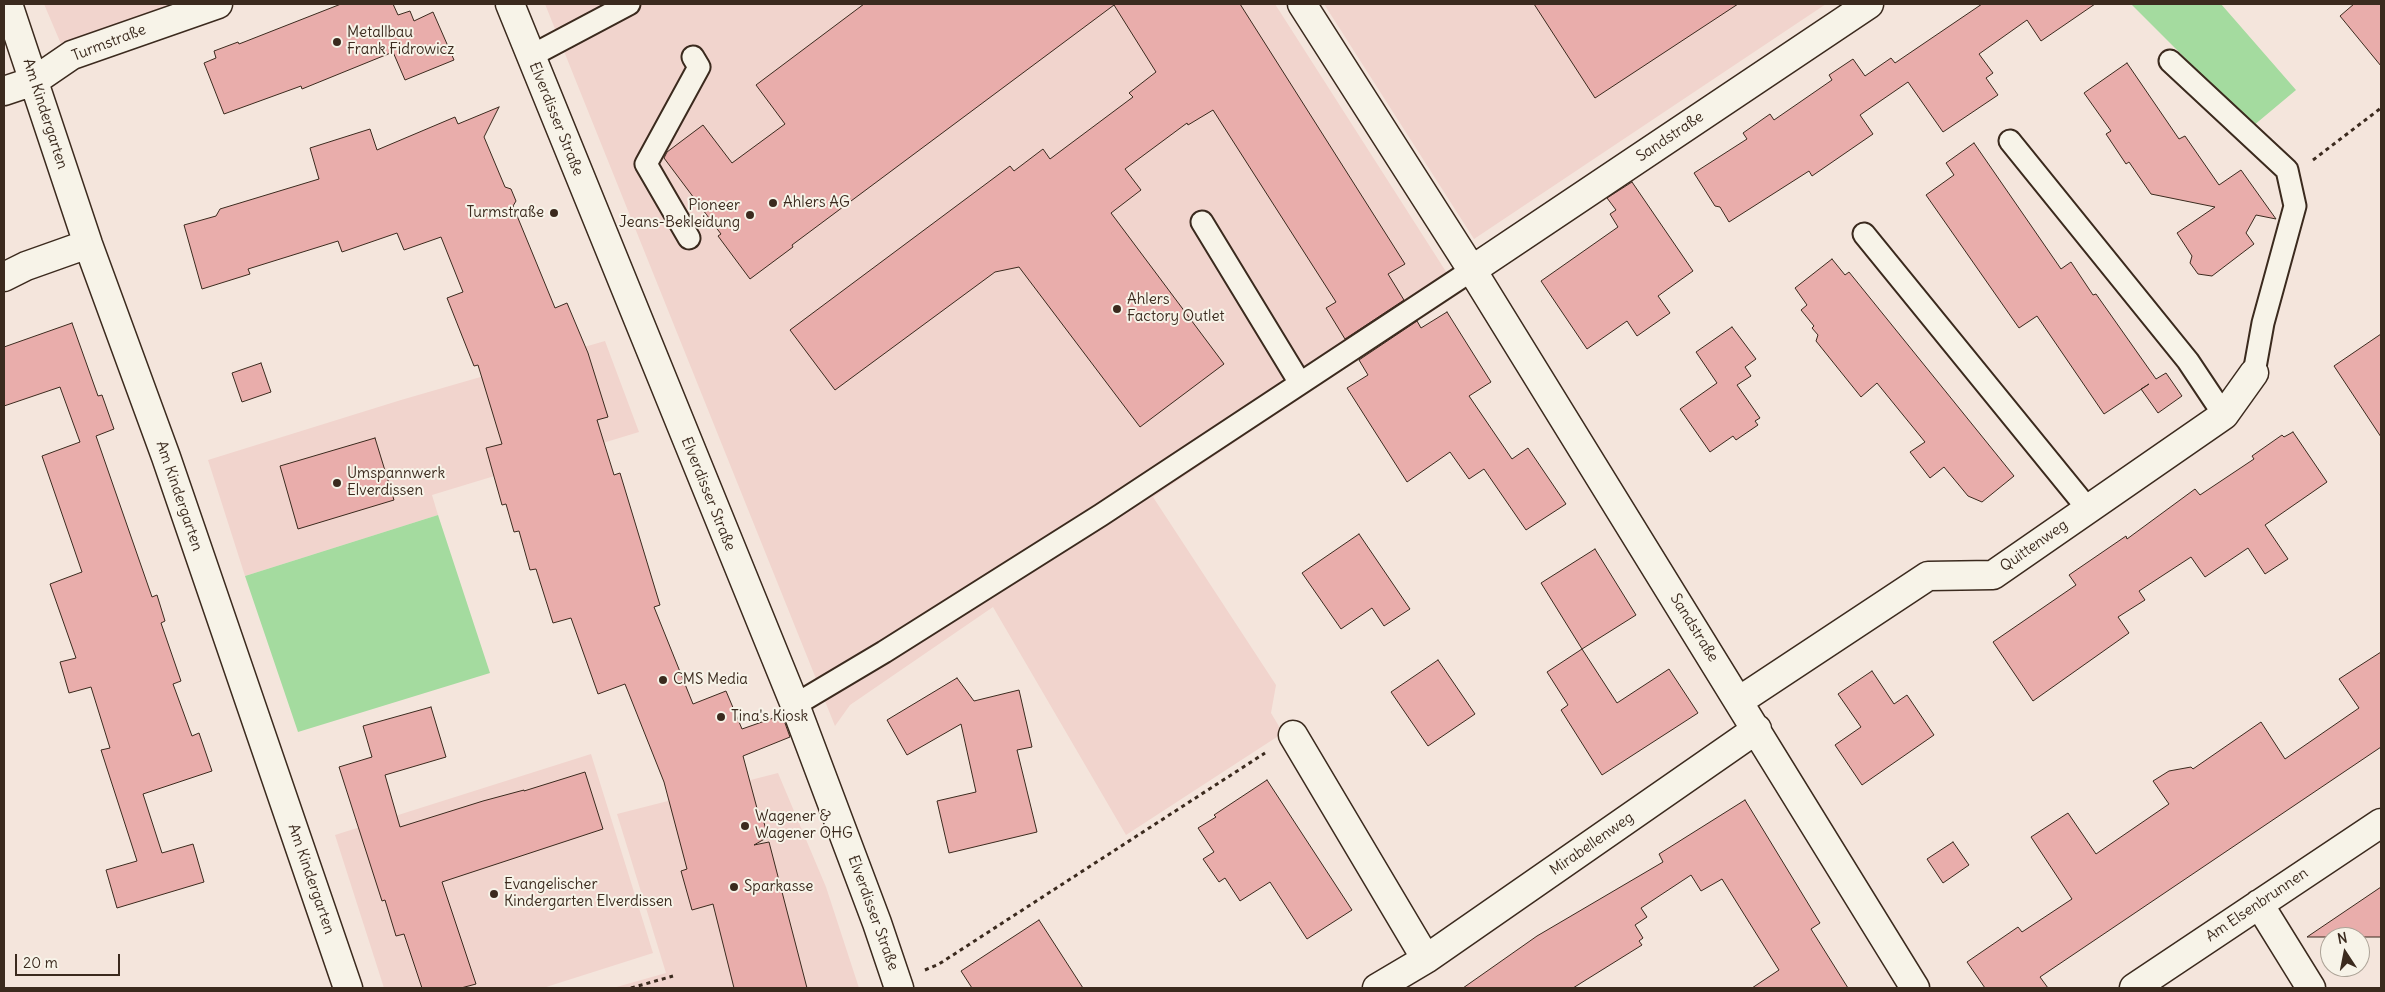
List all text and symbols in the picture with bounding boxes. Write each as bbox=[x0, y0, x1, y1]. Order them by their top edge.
street label: Turmstraße bbox=[70, 21, 148, 65]
place label: Metallbau Frank Fidrowicz bbox=[347, 24, 454, 59]
marker: Metallbau Frank Fidrowicz bbox=[331, 36, 343, 48]
street label: Am Kindergarten bbox=[19, 56, 71, 172]
street label: Elverdisser Straße bbox=[525, 60, 587, 178]
street label: Sandstraße bbox=[1633, 108, 1707, 166]
place label: Ahlers AG bbox=[783, 194, 850, 212]
place label: Pioneer Jeans-Bekleidung bbox=[619, 197, 740, 232]
marker: Ahlers AG bbox=[767, 197, 779, 209]
place label: Turmstraße bbox=[467, 204, 544, 222]
marker: Turmstraße bbox=[548, 207, 560, 219]
marker: Pioneer Jeans-Bekleidung bbox=[744, 209, 756, 221]
place label: Ahlers Factory Outlet bbox=[1127, 291, 1225, 326]
marker: Ahlers Factory Outlet bbox=[1111, 303, 1123, 315]
street label: Elverdisser Straße bbox=[677, 435, 739, 553]
street label: Am Kindergarten bbox=[152, 439, 206, 553]
place label: Umspannwerk Elverdissen bbox=[347, 465, 445, 500]
marker: Umspannwerk Elverdissen bbox=[331, 477, 343, 489]
street label: Quittenweg bbox=[1997, 516, 2071, 576]
street label: Sandstraße bbox=[1666, 591, 1722, 665]
place label: CMS Media bbox=[673, 671, 748, 689]
marker: CMS Media bbox=[657, 674, 669, 686]
place label: Tina's Kiosk bbox=[731, 708, 808, 726]
marker: Tina's Kiosk bbox=[715, 711, 727, 723]
place label: Wagener & Wagener OHG bbox=[755, 808, 853, 843]
street label: Mirabellenweg bbox=[1547, 809, 1637, 879]
marker: Wagener & Wagener OHG bbox=[739, 820, 751, 832]
street label: Am Kindergarten bbox=[284, 822, 338, 936]
street label: Elverdisser Straße bbox=[844, 853, 902, 973]
street label: Am Elsenbrunnen bbox=[2202, 864, 2312, 946]
place label: Evangelischer Kindergarten Elverdissen bbox=[504, 876, 672, 911]
place label: Sparkasse bbox=[744, 878, 813, 896]
marker: Sparkasse bbox=[728, 881, 740, 893]
marker: Evangelischer Kindergarten Elverdissen bbox=[488, 888, 500, 900]
north arrow bbox=[2320, 927, 2370, 977]
text: N bbox=[2336, 928, 2349, 948]
scale bar bbox=[18, 944, 122, 976]
text: 20 m bbox=[23, 953, 58, 972]

